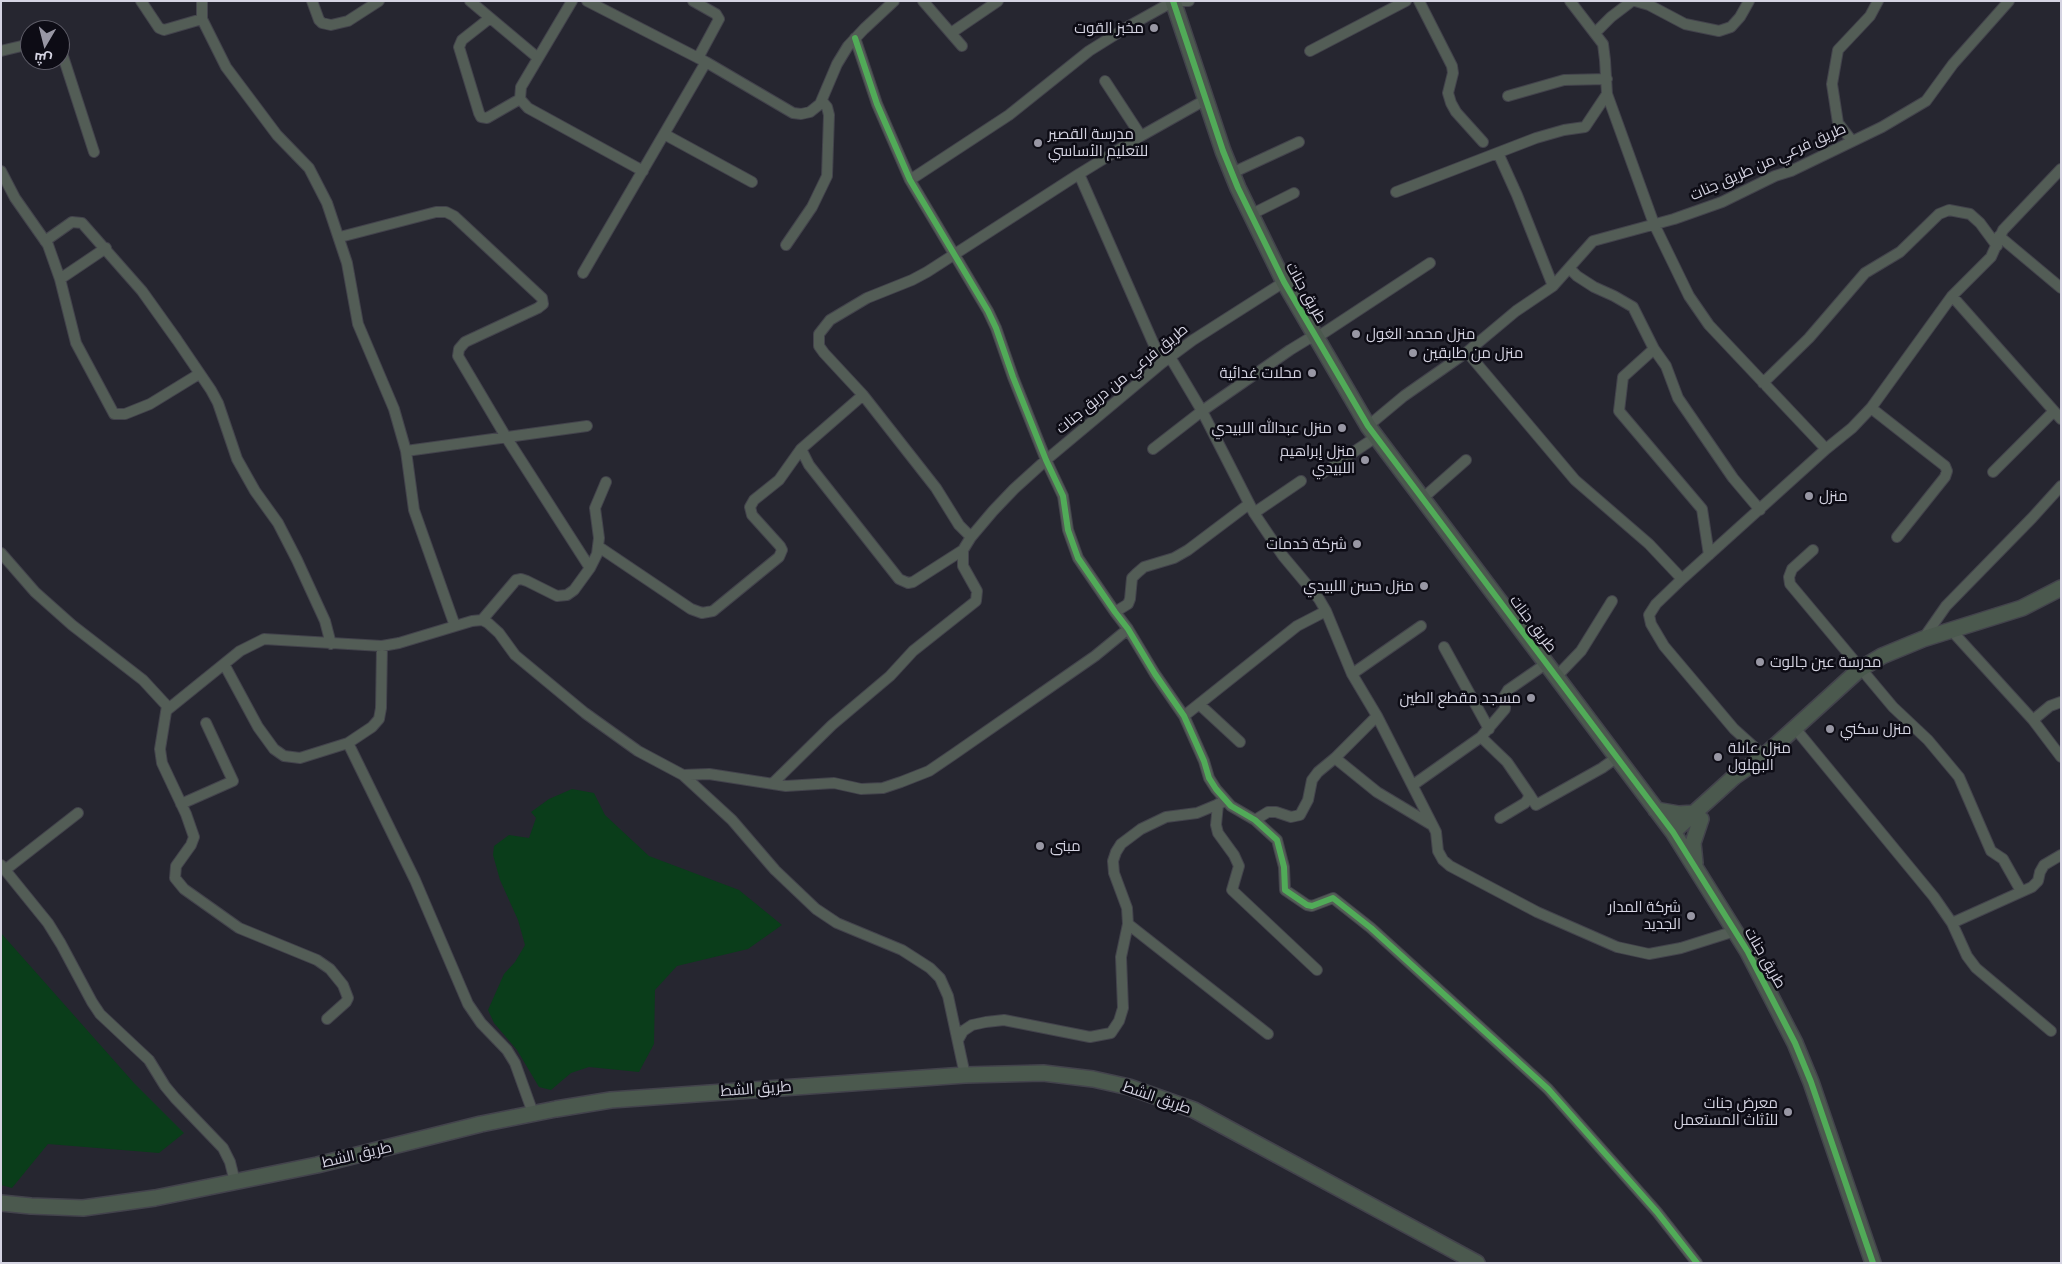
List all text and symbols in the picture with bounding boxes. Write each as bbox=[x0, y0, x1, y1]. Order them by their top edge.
place label: مخبز القوت bbox=[1074, 19, 1144, 37]
north arrow bbox=[20, 20, 70, 70]
marker: مخبز القوت bbox=[1148, 22, 1160, 34]
text: ش bbox=[33, 50, 53, 68]
street label: طريق فرعي من طريق جنات bbox=[1687, 119, 1849, 205]
place label: مدرسة القصير للتعليم الأساسي bbox=[1048, 125, 1148, 160]
marker: مدرسة القصير للتعليم الأساسي bbox=[1032, 137, 1044, 149]
street label: طريق جنات bbox=[1282, 259, 1330, 327]
street label: طريق فرعي من دريق جنات bbox=[1053, 320, 1191, 438]
place label: منزل محمد الغول bbox=[1366, 325, 1475, 343]
marker: منزل محمد الغول bbox=[1350, 328, 1362, 340]
place label: منزل من طابقين bbox=[1423, 344, 1523, 362]
marker: منزل من طابقين bbox=[1407, 347, 1419, 359]
place label: محلات غدائية bbox=[1220, 364, 1302, 382]
marker: محلات غدائية bbox=[1306, 367, 1318, 379]
place label: منزل عبدالله اللبيدي bbox=[1212, 419, 1332, 437]
marker: منزل عبدالله اللبيدي bbox=[1336, 422, 1348, 434]
place label: منزل إبراهيم اللبيدي bbox=[1280, 442, 1355, 477]
marker: منزل إبراهيم اللبيدي bbox=[1359, 454, 1371, 466]
place label: منزل bbox=[1819, 487, 1848, 505]
marker: منزل bbox=[1803, 490, 1815, 502]
place label: شركة خدمات bbox=[1266, 535, 1347, 553]
marker: شركة خدمات bbox=[1351, 538, 1363, 550]
place label: منزل حسن اللبيدي bbox=[1303, 577, 1414, 595]
marker: منزل حسن اللبيدي bbox=[1418, 580, 1430, 592]
street label: طريق جنات bbox=[1506, 592, 1560, 656]
place label: مدرسة عين جالوت bbox=[1770, 653, 1881, 671]
marker: مدرسة عين جالوت bbox=[1754, 656, 1766, 668]
place label: مسجد مقطع الطين bbox=[1400, 689, 1521, 707]
marker: مسجد مقطع الطين bbox=[1525, 692, 1537, 704]
place label: منزل سكني bbox=[1840, 720, 1911, 738]
marker: منزل سكني bbox=[1824, 723, 1836, 735]
place label: منزل عاىلة البهلول bbox=[1728, 739, 1791, 774]
marker: منزل عاىلة البهلول bbox=[1712, 751, 1724, 763]
place label: مبنى bbox=[1050, 837, 1081, 855]
marker: مبنى bbox=[1034, 840, 1046, 852]
place label: شركة المدار الجديد bbox=[1608, 898, 1681, 933]
marker: شركة المدار الجديد bbox=[1685, 910, 1697, 922]
street label: طريق جنات bbox=[1740, 924, 1790, 992]
street label: طريق الشط bbox=[720, 1078, 792, 1100]
street label: طريق الشط bbox=[1120, 1078, 1194, 1118]
place label: معرض جنات للأثاث المستعمل bbox=[1674, 1094, 1778, 1129]
marker: معرض جنات للأثاث المستعمل bbox=[1782, 1106, 1794, 1118]
street label: طريق الشط bbox=[320, 1138, 394, 1172]

